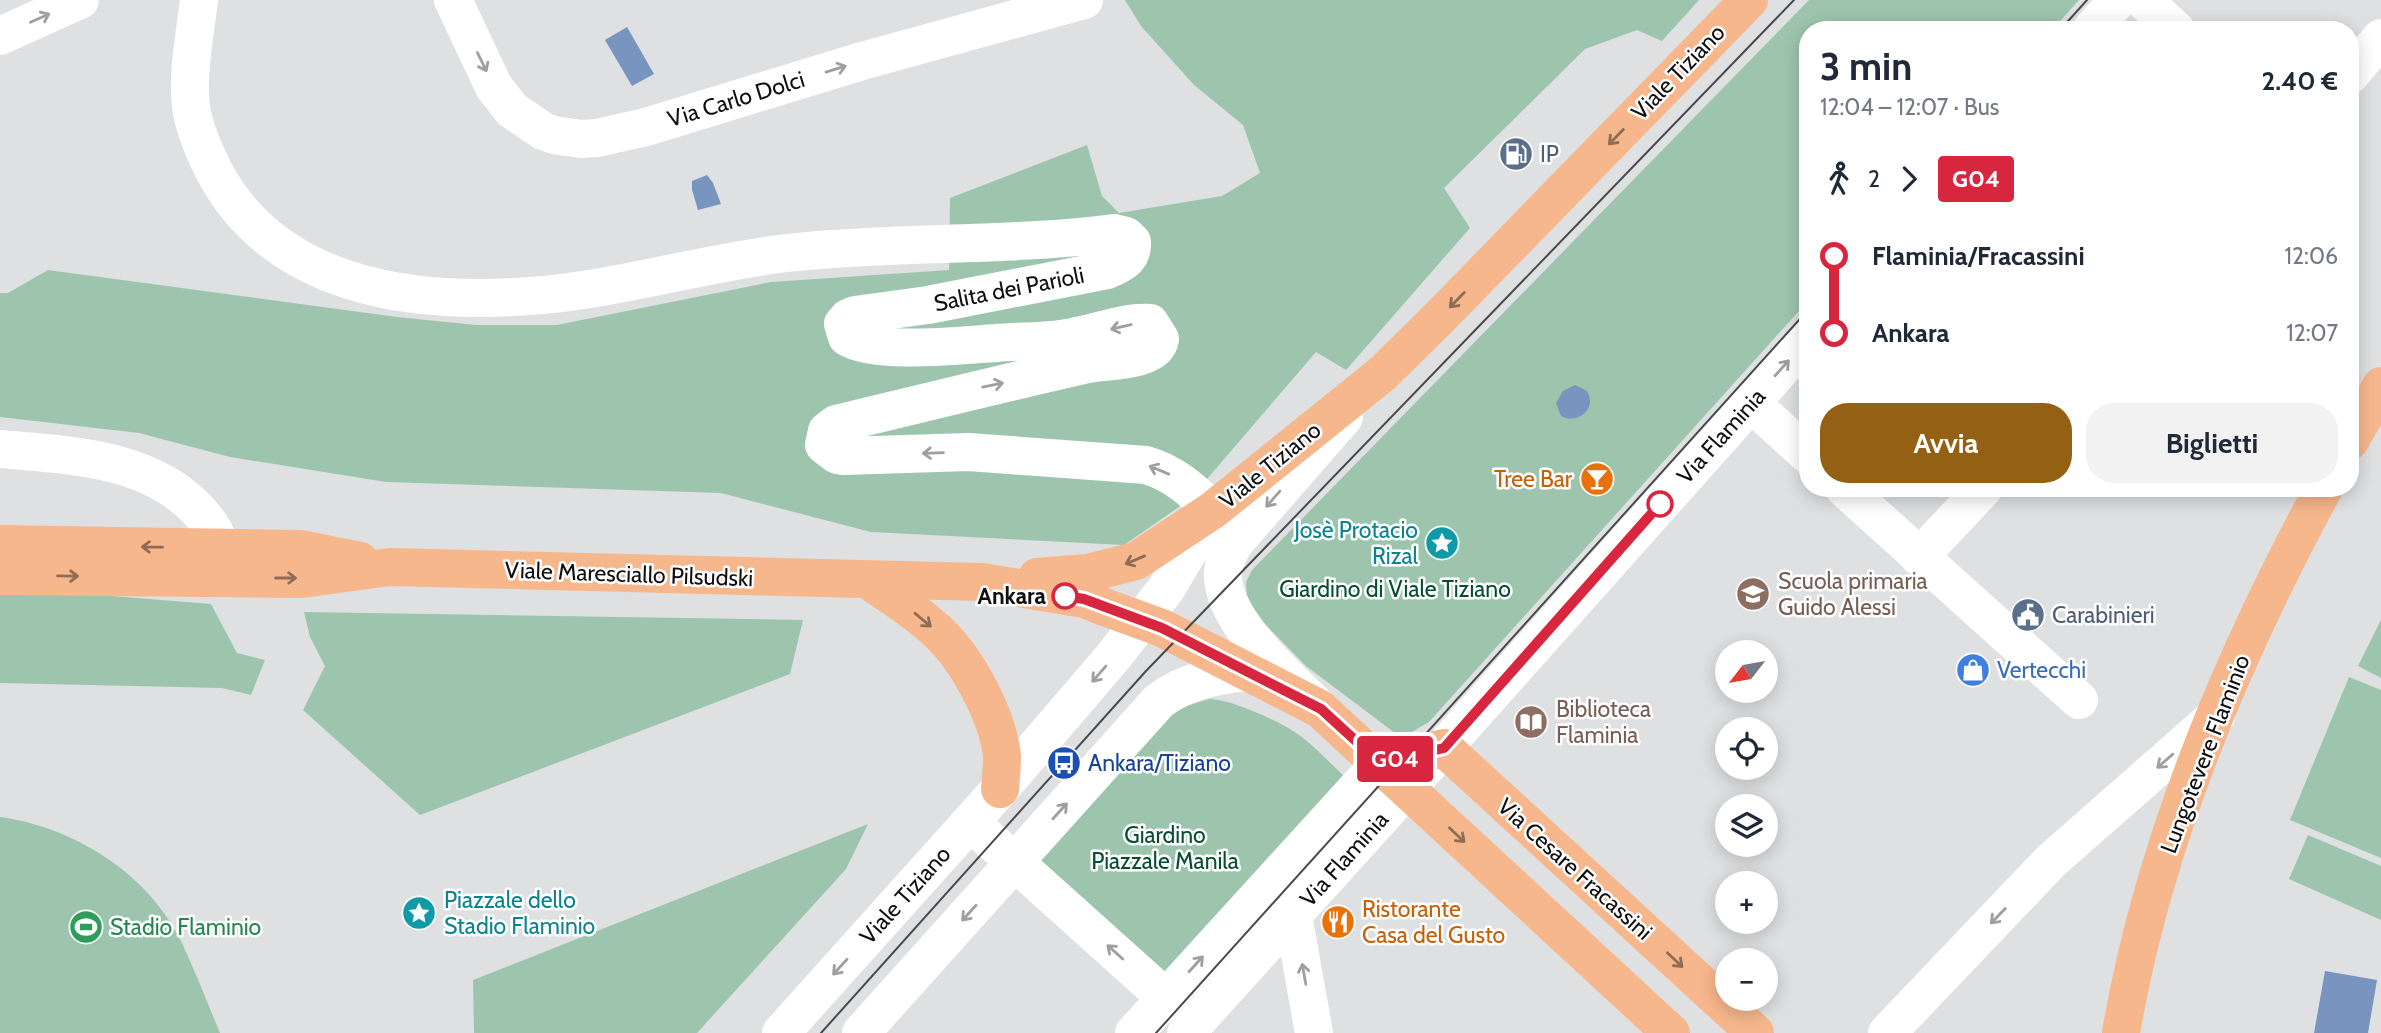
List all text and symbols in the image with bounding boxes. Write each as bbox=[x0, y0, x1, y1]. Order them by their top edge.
one-way arrow bbox=[29, 11, 50, 24]
street label: Viale Tiziano bbox=[1625, 18, 1731, 126]
text: 3 min bbox=[1820, 43, 1912, 90]
one-way arrow bbox=[476, 51, 489, 72]
one-way arrow bbox=[825, 61, 847, 74]
street label: Via Carlo Dolci bbox=[664, 65, 808, 133]
text: 2.40 € bbox=[2261, 65, 2338, 97]
text: 12:04 – 12:07 · Bus bbox=[1820, 93, 1999, 121]
one-way arrow bbox=[1607, 128, 1624, 145]
fuel station icon: IP bbox=[1497, 135, 1535, 173]
place label: IP bbox=[1540, 140, 1559, 168]
icon: walk bbox=[1820, 160, 1858, 198]
icon: forward bbox=[1890, 160, 1928, 198]
text: G04 bbox=[1952, 164, 2000, 193]
text: 2 bbox=[1868, 165, 1880, 193]
text: Flaminia/Fracassini bbox=[1872, 240, 2085, 272]
text: 12:06 bbox=[2285, 242, 2338, 270]
street label: Salita dei Parioli bbox=[932, 261, 1086, 317]
one-way arrow bbox=[1449, 291, 1466, 308]
text: Ankara bbox=[1872, 317, 1949, 349]
text: 12:07 bbox=[2286, 319, 2338, 347]
one-way arrow bbox=[1110, 321, 1133, 335]
one-way arrow bbox=[1774, 359, 1790, 377]
one-way arrow bbox=[981, 378, 1004, 392]
street label: Via Flaminia bbox=[1671, 383, 1771, 489]
button: Avvia bbox=[1820, 403, 2072, 483]
button: Biglietti bbox=[2086, 403, 2338, 483]
street label: Viale Tiziano bbox=[1214, 416, 1326, 514]
one-way arrow bbox=[922, 447, 945, 460]
bar icon: Tree Bar bbox=[1578, 460, 1616, 498]
one-way arrow bbox=[1149, 463, 1170, 476]
place label: Tree Bar bbox=[1494, 465, 1573, 493]
one-way arrow bbox=[1265, 490, 1281, 508]
unlabelled marker bbox=[1647, 491, 1673, 517]
place label: Josè Protacio Rizal bbox=[1293, 516, 1419, 570]
place icon: Josè Protacio Rizal bbox=[1423, 524, 1461, 562]
one-way arrow bbox=[140, 540, 163, 553]
one-way arrow bbox=[1125, 555, 1147, 568]
street label: Viale Maresciallo Pilsudski bbox=[504, 556, 754, 592]
place label: Scuola primaria Guido Alessi bbox=[1778, 567, 1928, 621]
one-way arrow bbox=[56, 569, 79, 583]
one-way arrow bbox=[274, 571, 297, 585]
park label: Giardino di Viale Tiziano bbox=[1279, 575, 1511, 603]
school or university icon: Scuola primaria Guido Alessi bbox=[1734, 575, 1772, 613]
place label: Ankara bbox=[978, 582, 1047, 610]
marker: Ankara bbox=[1052, 583, 1078, 609]
public building icon: Carabinieri bbox=[2009, 596, 2047, 634]
place label: Carabinieri bbox=[2052, 601, 2155, 629]
one-way arrow bbox=[914, 612, 932, 628]
north arrow bbox=[1715, 640, 1778, 704]
map controls bbox=[1715, 640, 1778, 1011]
shop icon: Vertecchi bbox=[1954, 651, 1992, 689]
street label: Lungotevere Flaminio bbox=[2154, 651, 2256, 857]
place label: Vertecchi bbox=[1997, 656, 2086, 684]
one-way arrow bbox=[1091, 665, 1107, 683]
place label: Biblioteca Flaminia bbox=[1556, 695, 1651, 749]
library icon: Biblioteca Flaminia bbox=[1512, 703, 1550, 741]
button: locate bbox=[1715, 717, 1778, 780]
line badge: G04 bbox=[1355, 736, 1435, 782]
bus stop icon: Ankara/Tiziano bbox=[1045, 744, 1083, 782]
text: G04 bbox=[1371, 744, 1419, 773]
place label: Ankara/Tiziano bbox=[1088, 749, 1231, 777]
one-way arrow bbox=[2156, 753, 2174, 769]
street label: Via Cesare Fracassini bbox=[1492, 792, 1658, 946]
button: layers bbox=[1715, 794, 1778, 857]
one-way arrow bbox=[1052, 802, 1068, 820]
street label: Via Flaminia bbox=[1294, 806, 1394, 912]
park label: Giardino Piazzale Manila bbox=[1091, 821, 1239, 875]
one-way arrow bbox=[1448, 827, 1466, 843]
street label: Viale Tiziano bbox=[854, 840, 956, 950]
button: + bbox=[1715, 871, 1778, 934]
place label: Piazzale dello Stadio Flaminio bbox=[444, 886, 595, 940]
place icon: Piazzale dello Stadio Flaminio bbox=[400, 894, 438, 932]
place label: Ristorante Casa del Gusto bbox=[1362, 895, 1505, 949]
restaurant icon: Ristorante Casa del Gusto bbox=[1319, 903, 1357, 941]
one-way arrow bbox=[961, 904, 977, 922]
one-way arrow bbox=[1990, 907, 2007, 924]
sports icon: Stadio Flaminio bbox=[67, 908, 105, 946]
place label: Stadio Flaminio bbox=[110, 913, 261, 941]
one-way arrow bbox=[1106, 944, 1124, 960]
button: − bbox=[1715, 948, 1778, 1011]
one-way arrow bbox=[1666, 952, 1684, 968]
one-way arrow bbox=[1188, 956, 1205, 973]
one-way arrow bbox=[832, 958, 848, 976]
one-way arrow bbox=[1297, 963, 1310, 986]

